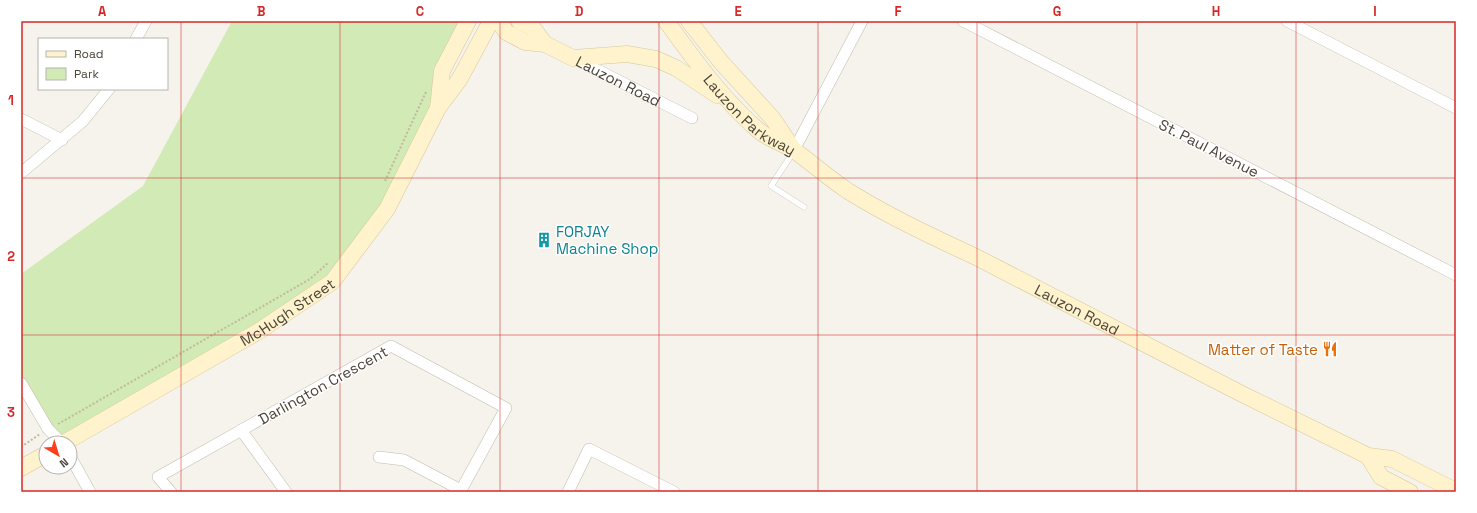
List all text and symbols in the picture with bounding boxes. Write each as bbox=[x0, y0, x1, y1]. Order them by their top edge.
text: A bbox=[98, 3, 107, 20]
text: B bbox=[257, 3, 266, 20]
text: C bbox=[416, 3, 424, 20]
text: D bbox=[575, 3, 584, 20]
text: E bbox=[734, 3, 742, 20]
text: F bbox=[895, 3, 902, 20]
text: G bbox=[1053, 3, 1061, 20]
text: H bbox=[1212, 3, 1220, 20]
text: I bbox=[1373, 3, 1377, 20]
legend bbox=[38, 38, 168, 90]
text: Road bbox=[74, 46, 103, 62]
street label: Lauzon Road bbox=[573, 51, 664, 110]
text: Park bbox=[74, 66, 99, 82]
street label: Lauzon Parkway bbox=[700, 70, 800, 159]
text: 1 bbox=[8, 92, 14, 109]
street label: St. Paul Avenue bbox=[1156, 115, 1262, 181]
place label: FORJAY Machine Shop bbox=[556, 222, 658, 258]
building icon: FORJAY Machine Shop bbox=[535, 231, 553, 249]
text: 2 bbox=[7, 248, 15, 265]
street label: McHugh Street bbox=[236, 274, 338, 350]
street label: Lauzon Road bbox=[1032, 280, 1123, 339]
place label: Matter of Taste bbox=[1208, 340, 1318, 359]
restaurant icon: Matter of Taste bbox=[1321, 340, 1339, 358]
street label: Darlington Crescent bbox=[255, 342, 391, 428]
text: 3 bbox=[7, 404, 15, 421]
north arrow bbox=[38, 435, 78, 475]
text: N bbox=[57, 455, 71, 471]

